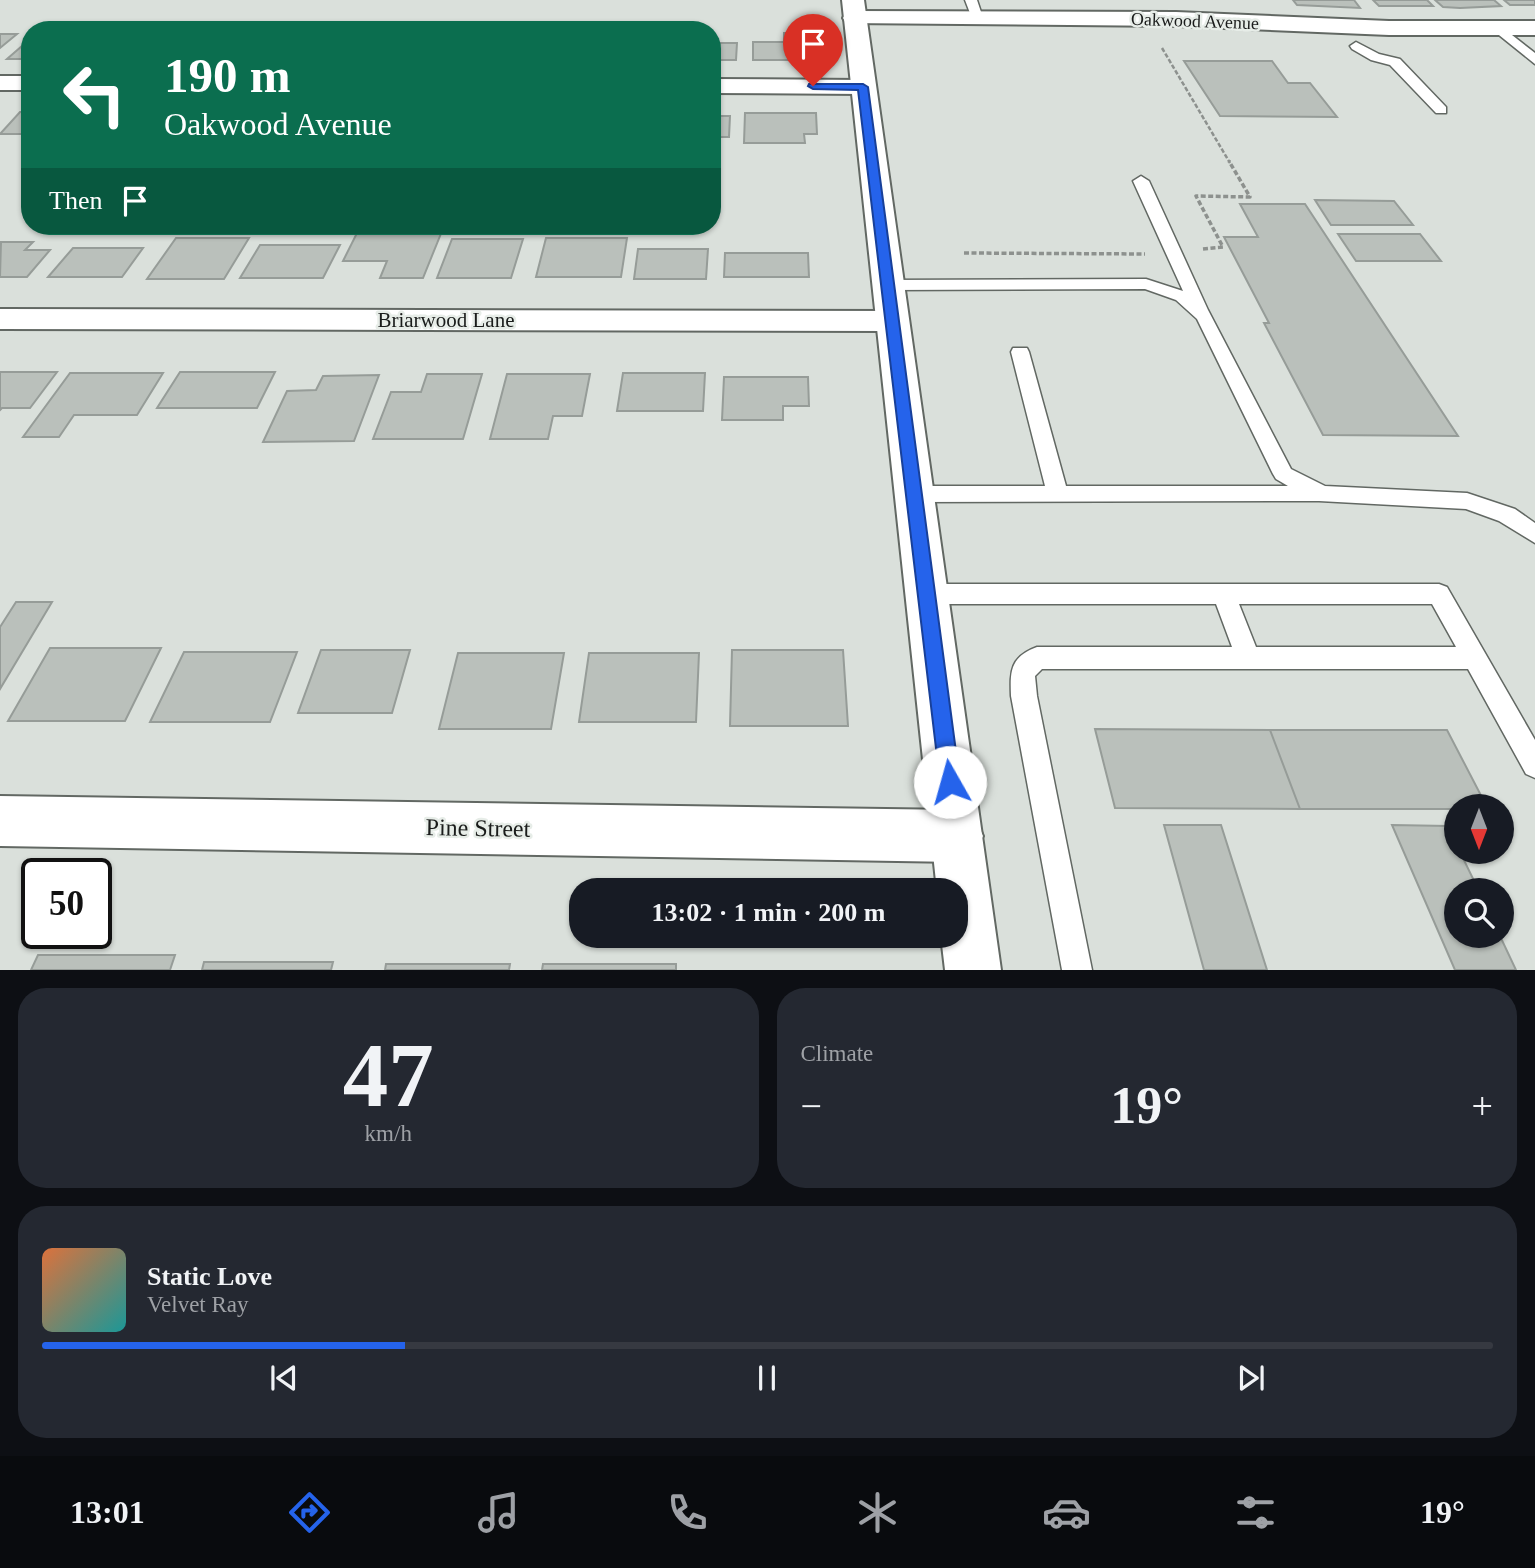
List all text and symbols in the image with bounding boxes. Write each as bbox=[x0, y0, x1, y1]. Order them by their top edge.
street label: Oakwood Avenue bbox=[1131, 9, 1259, 33]
pin bbox=[783, 14, 843, 86]
icon: arrive bbox=[794, 25, 832, 63]
text: 190 m bbox=[164, 48, 291, 103]
icon: left bbox=[49, 49, 140, 140]
text: Oakwood Avenue bbox=[164, 106, 392, 142]
icon: arrive bbox=[116, 182, 154, 220]
text: Then bbox=[49, 186, 102, 215]
street label: Briarwood Lane bbox=[377, 308, 515, 332]
position arrow bbox=[913, 745, 987, 819]
north arrow bbox=[1444, 794, 1514, 864]
map controls bbox=[1444, 794, 1514, 948]
street label: Pine Street bbox=[425, 814, 531, 842]
speed limit sign: 50 bbox=[21, 858, 112, 949]
button: search bbox=[1444, 878, 1514, 948]
text: 13:02 · 1 min · 200 m bbox=[652, 898, 886, 927]
text: 47 bbox=[343, 1025, 434, 1126]
text: Climate bbox=[801, 1041, 873, 1066]
text: 19° bbox=[1110, 1077, 1183, 1134]
text: − bbox=[801, 1085, 822, 1127]
text: + bbox=[1472, 1085, 1493, 1127]
text: km/h bbox=[365, 1121, 412, 1146]
text: Static Love bbox=[147, 1262, 272, 1291]
text: Velvet Ray bbox=[147, 1292, 249, 1317]
icon: previous bbox=[265, 1359, 303, 1397]
icon: pause bbox=[748, 1359, 786, 1397]
icon: next bbox=[1232, 1359, 1270, 1397]
icon: directions bbox=[285, 1488, 334, 1537]
icon: music bbox=[474, 1488, 523, 1537]
icon: phone bbox=[663, 1488, 712, 1537]
icon: climate bbox=[853, 1488, 902, 1537]
icon: car bbox=[1042, 1488, 1091, 1537]
icon: filters bbox=[1231, 1488, 1280, 1537]
text: 13:01 bbox=[70, 1494, 145, 1530]
text: 19° bbox=[1420, 1494, 1465, 1530]

